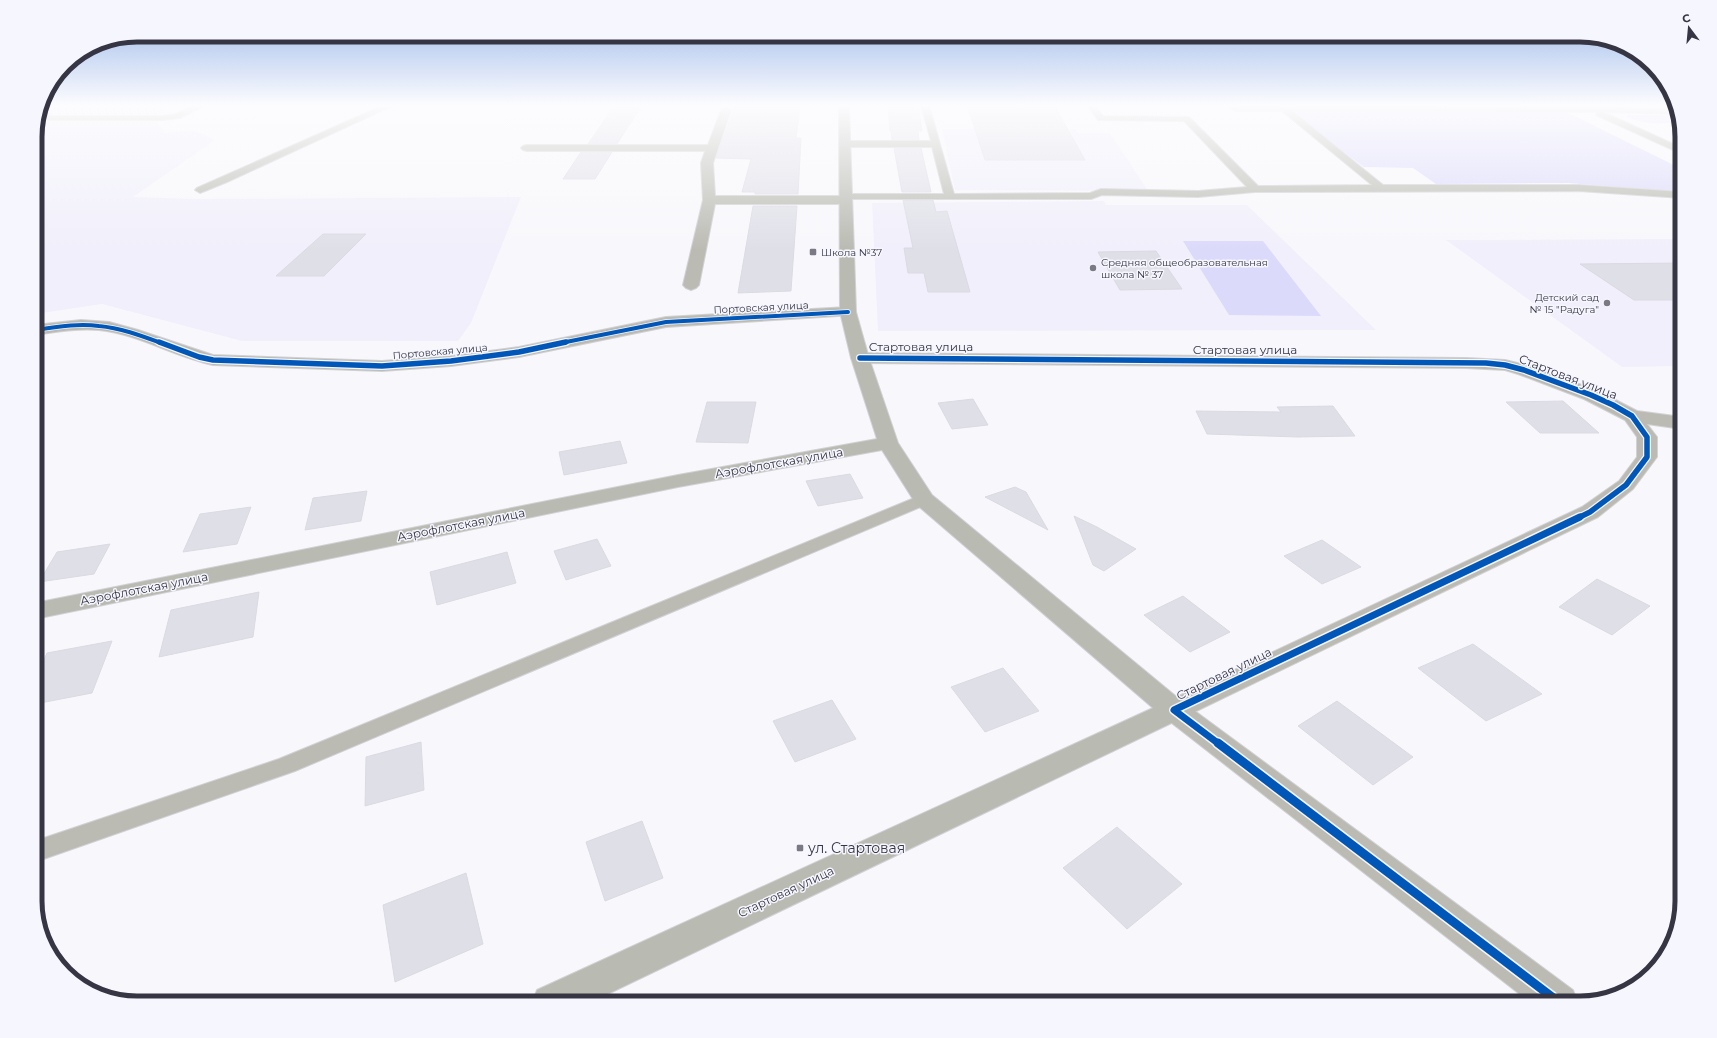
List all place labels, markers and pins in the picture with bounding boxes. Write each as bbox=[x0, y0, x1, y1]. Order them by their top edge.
place label: Школа №37 bbox=[821, 246, 882, 259]
marker: Школа №37 bbox=[808, 247, 818, 257]
place label: Средняя общеобразовательная школа № 37 bbox=[1101, 256, 1268, 281]
marker: Средняя общеобразовательная школа № 37 bbox=[1088, 263, 1098, 273]
place label: Детский сад № 15 "Радуга" bbox=[1530, 291, 1599, 316]
marker: Детский сад № 15 "Радуга" bbox=[1602, 298, 1612, 308]
place label: ул. Стартовая bbox=[807, 839, 905, 857]
marker: ул. Стартовая bbox=[795, 843, 805, 853]

